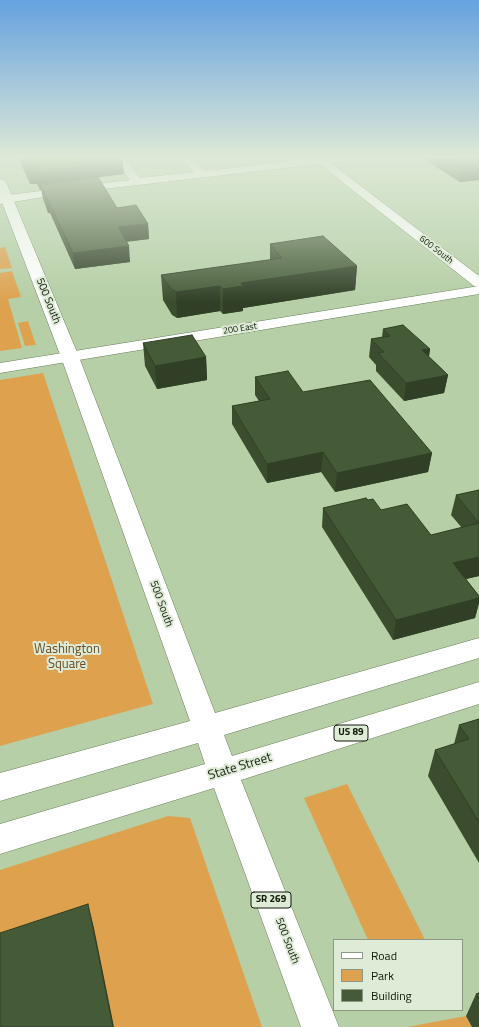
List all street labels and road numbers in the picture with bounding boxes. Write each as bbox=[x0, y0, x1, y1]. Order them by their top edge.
street label: 600 South bbox=[417, 234, 455, 266]
street label: 500 South bbox=[33, 276, 63, 326]
street label: 200 East bbox=[222, 321, 258, 337]
street label: 500 South bbox=[147, 579, 175, 629]
road number: US 89 bbox=[334, 725, 368, 741]
street label: State Street bbox=[206, 750, 274, 784]
road number: SR 269 bbox=[251, 892, 291, 908]
street label: 500 South bbox=[272, 916, 302, 966]

